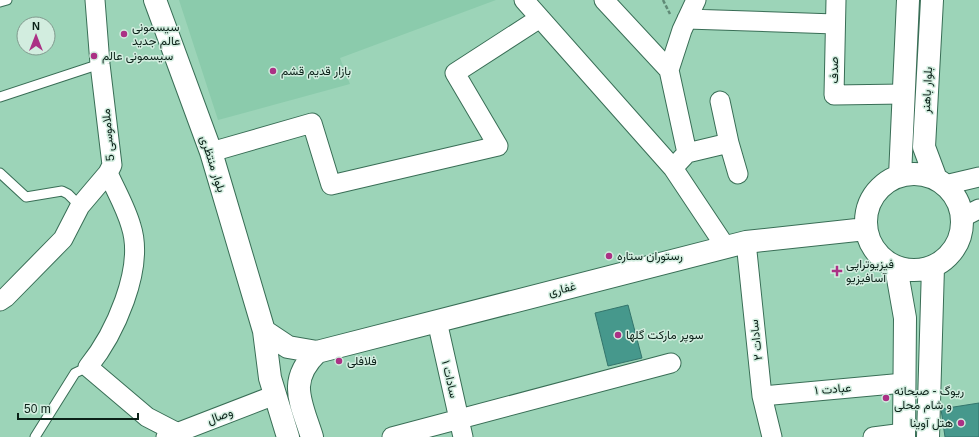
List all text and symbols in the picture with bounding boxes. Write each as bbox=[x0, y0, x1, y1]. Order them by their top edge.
north arrow bbox=[16, 16, 56, 56]
text: N bbox=[32, 20, 40, 32]
place label: سیسمونی عالم جدید bbox=[132, 20, 180, 49]
marker: سیسمونی عالم جدید bbox=[119, 29, 129, 39]
place label: سیسمونی عالم bbox=[102, 49, 173, 64]
marker: سیسمونی عالم bbox=[89, 51, 99, 61]
street label: صدف bbox=[827, 57, 841, 83]
place label: بازار قدیم قشم bbox=[281, 64, 351, 79]
marker: بازار قدیم قشم bbox=[268, 66, 278, 76]
street label: بلوار باهنر bbox=[919, 66, 936, 115]
street label: ملاموسی 5 bbox=[99, 108, 118, 162]
street label: بلوار منتظری bbox=[196, 134, 229, 194]
place label: رستوران ستاره bbox=[617, 249, 683, 264]
marker: رستوران ستاره bbox=[604, 251, 614, 261]
place label: فیزیوتراپی آسافیزیو bbox=[846, 257, 894, 286]
marker: فیزیوتراپی آسافیزیو bbox=[831, 265, 843, 277]
street label: غفاری bbox=[547, 279, 577, 300]
street label: سادات ۲ bbox=[747, 319, 765, 361]
place label: سوپر مارکت گلها bbox=[626, 328, 704, 343]
marker: سوپر مارکت گلها bbox=[613, 330, 623, 340]
place label: فلافلی bbox=[347, 354, 377, 369]
marker: فلافلی bbox=[334, 356, 344, 366]
street label: سادات ۱ bbox=[439, 359, 461, 399]
street label: عبادت ۱ bbox=[814, 380, 852, 398]
place label: ریوگ - صبحانه و شام محلی bbox=[894, 384, 964, 413]
marker: ریوگ - صبحانه و شام محلی bbox=[881, 393, 891, 403]
scale bar bbox=[18, 395, 138, 421]
text: 50 m bbox=[24, 402, 51, 416]
street label: وصال bbox=[205, 405, 235, 428]
place label: هتل آوینا bbox=[910, 416, 953, 431]
marker: هتل آوینا bbox=[956, 418, 966, 428]

